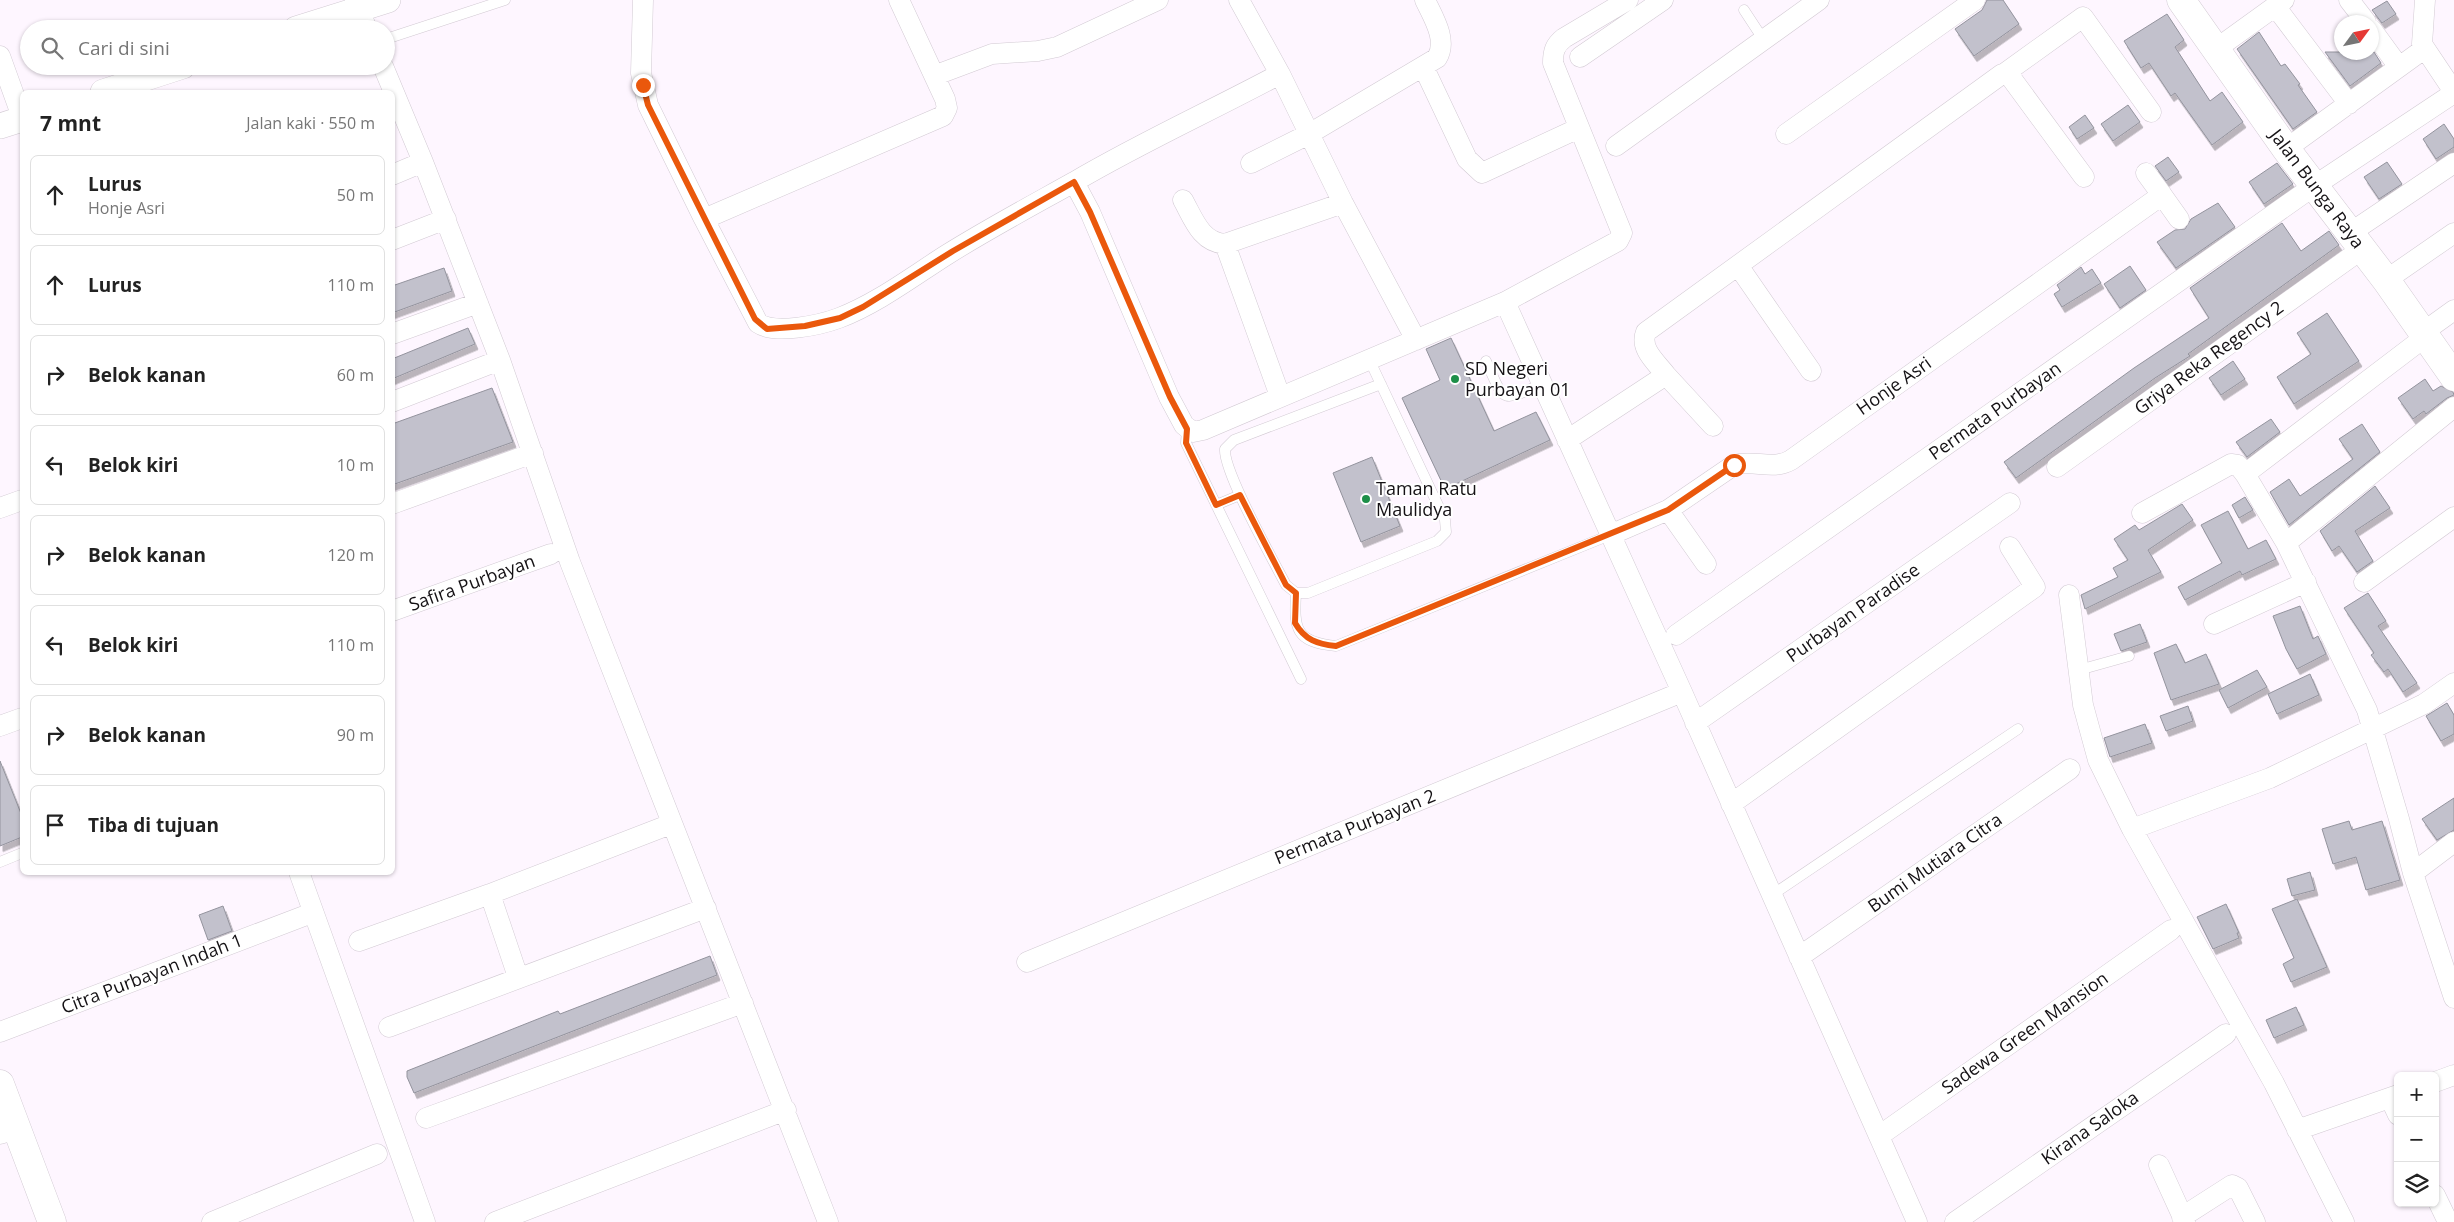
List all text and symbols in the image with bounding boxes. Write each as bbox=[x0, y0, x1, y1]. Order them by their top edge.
north arrow bbox=[2334, 15, 2379, 60]
search box bbox=[20, 20, 395, 75]
icon: search bbox=[38, 34, 66, 62]
text: Cari di sini bbox=[78, 35, 170, 61]
route end bbox=[632, 74, 655, 97]
text: 7 mnt bbox=[40, 109, 101, 137]
text: Jalan kaki · 550 m bbox=[246, 112, 375, 134]
street label: Jalan Bunga Raya bbox=[2264, 122, 2371, 253]
text: Lurus bbox=[88, 171, 142, 197]
icon: ahead bbox=[41, 181, 69, 209]
text: 50 m bbox=[337, 184, 374, 206]
text: Honje Asri bbox=[88, 197, 165, 219]
icon: ahead bbox=[41, 271, 69, 299]
text: Lurus bbox=[88, 272, 142, 298]
text: 110 m bbox=[328, 274, 374, 296]
street label: Griya Reka Regency 2 bbox=[2129, 295, 2288, 419]
street label: Honje Asri bbox=[1851, 351, 1936, 420]
place label: SD Negeri Purbayan 01 bbox=[1465, 356, 1571, 401]
street label: Permata Purbayan bbox=[1924, 356, 2065, 465]
icon: right bbox=[41, 361, 69, 389]
text: Belok kanan bbox=[88, 362, 206, 388]
text: 60 m bbox=[337, 364, 374, 386]
marker: SD Negeri Purbayan 01 bbox=[1449, 373, 1461, 385]
icon: left bbox=[41, 451, 69, 479]
text: Belok kiri bbox=[88, 452, 178, 478]
text: 10 m bbox=[337, 454, 374, 476]
route start bbox=[1723, 454, 1746, 477]
place label: Taman Ratu Maulidya bbox=[1376, 476, 1477, 521]
marker: Taman Ratu Maulidya bbox=[1360, 493, 1372, 505]
icon: right bbox=[41, 541, 69, 569]
text: Belok kanan bbox=[88, 542, 206, 568]
text: 120 m bbox=[328, 544, 374, 566]
street label: Safira Purbayan bbox=[405, 548, 538, 616]
street label: Purbayan Paradise bbox=[1781, 557, 1924, 667]
icon: left bbox=[41, 631, 69, 659]
text: Belok kiri bbox=[88, 632, 178, 658]
text: 110 m bbox=[328, 634, 374, 656]
icon: right bbox=[41, 721, 69, 749]
text: Belok kanan bbox=[88, 722, 206, 748]
text: 90 m bbox=[337, 724, 374, 746]
street label: Permata Purbayan 2 bbox=[1271, 783, 1439, 869]
street label: Bumi Mutiara Citra bbox=[1863, 807, 2006, 917]
icon: arrive bbox=[41, 811, 69, 839]
text: Tiba di tujuan bbox=[88, 812, 219, 838]
street label: Citra Purbayan Indah 1 bbox=[58, 927, 246, 1019]
street label: Sadewa Green Mansion bbox=[1936, 966, 2112, 1099]
map controls bbox=[2394, 1072, 2439, 1207]
button: + bbox=[2394, 1072, 2439, 1117]
street label: Kirana Saloka bbox=[2036, 1085, 2143, 1170]
button: − bbox=[2394, 1117, 2439, 1162]
button: layers bbox=[2394, 1162, 2439, 1207]

